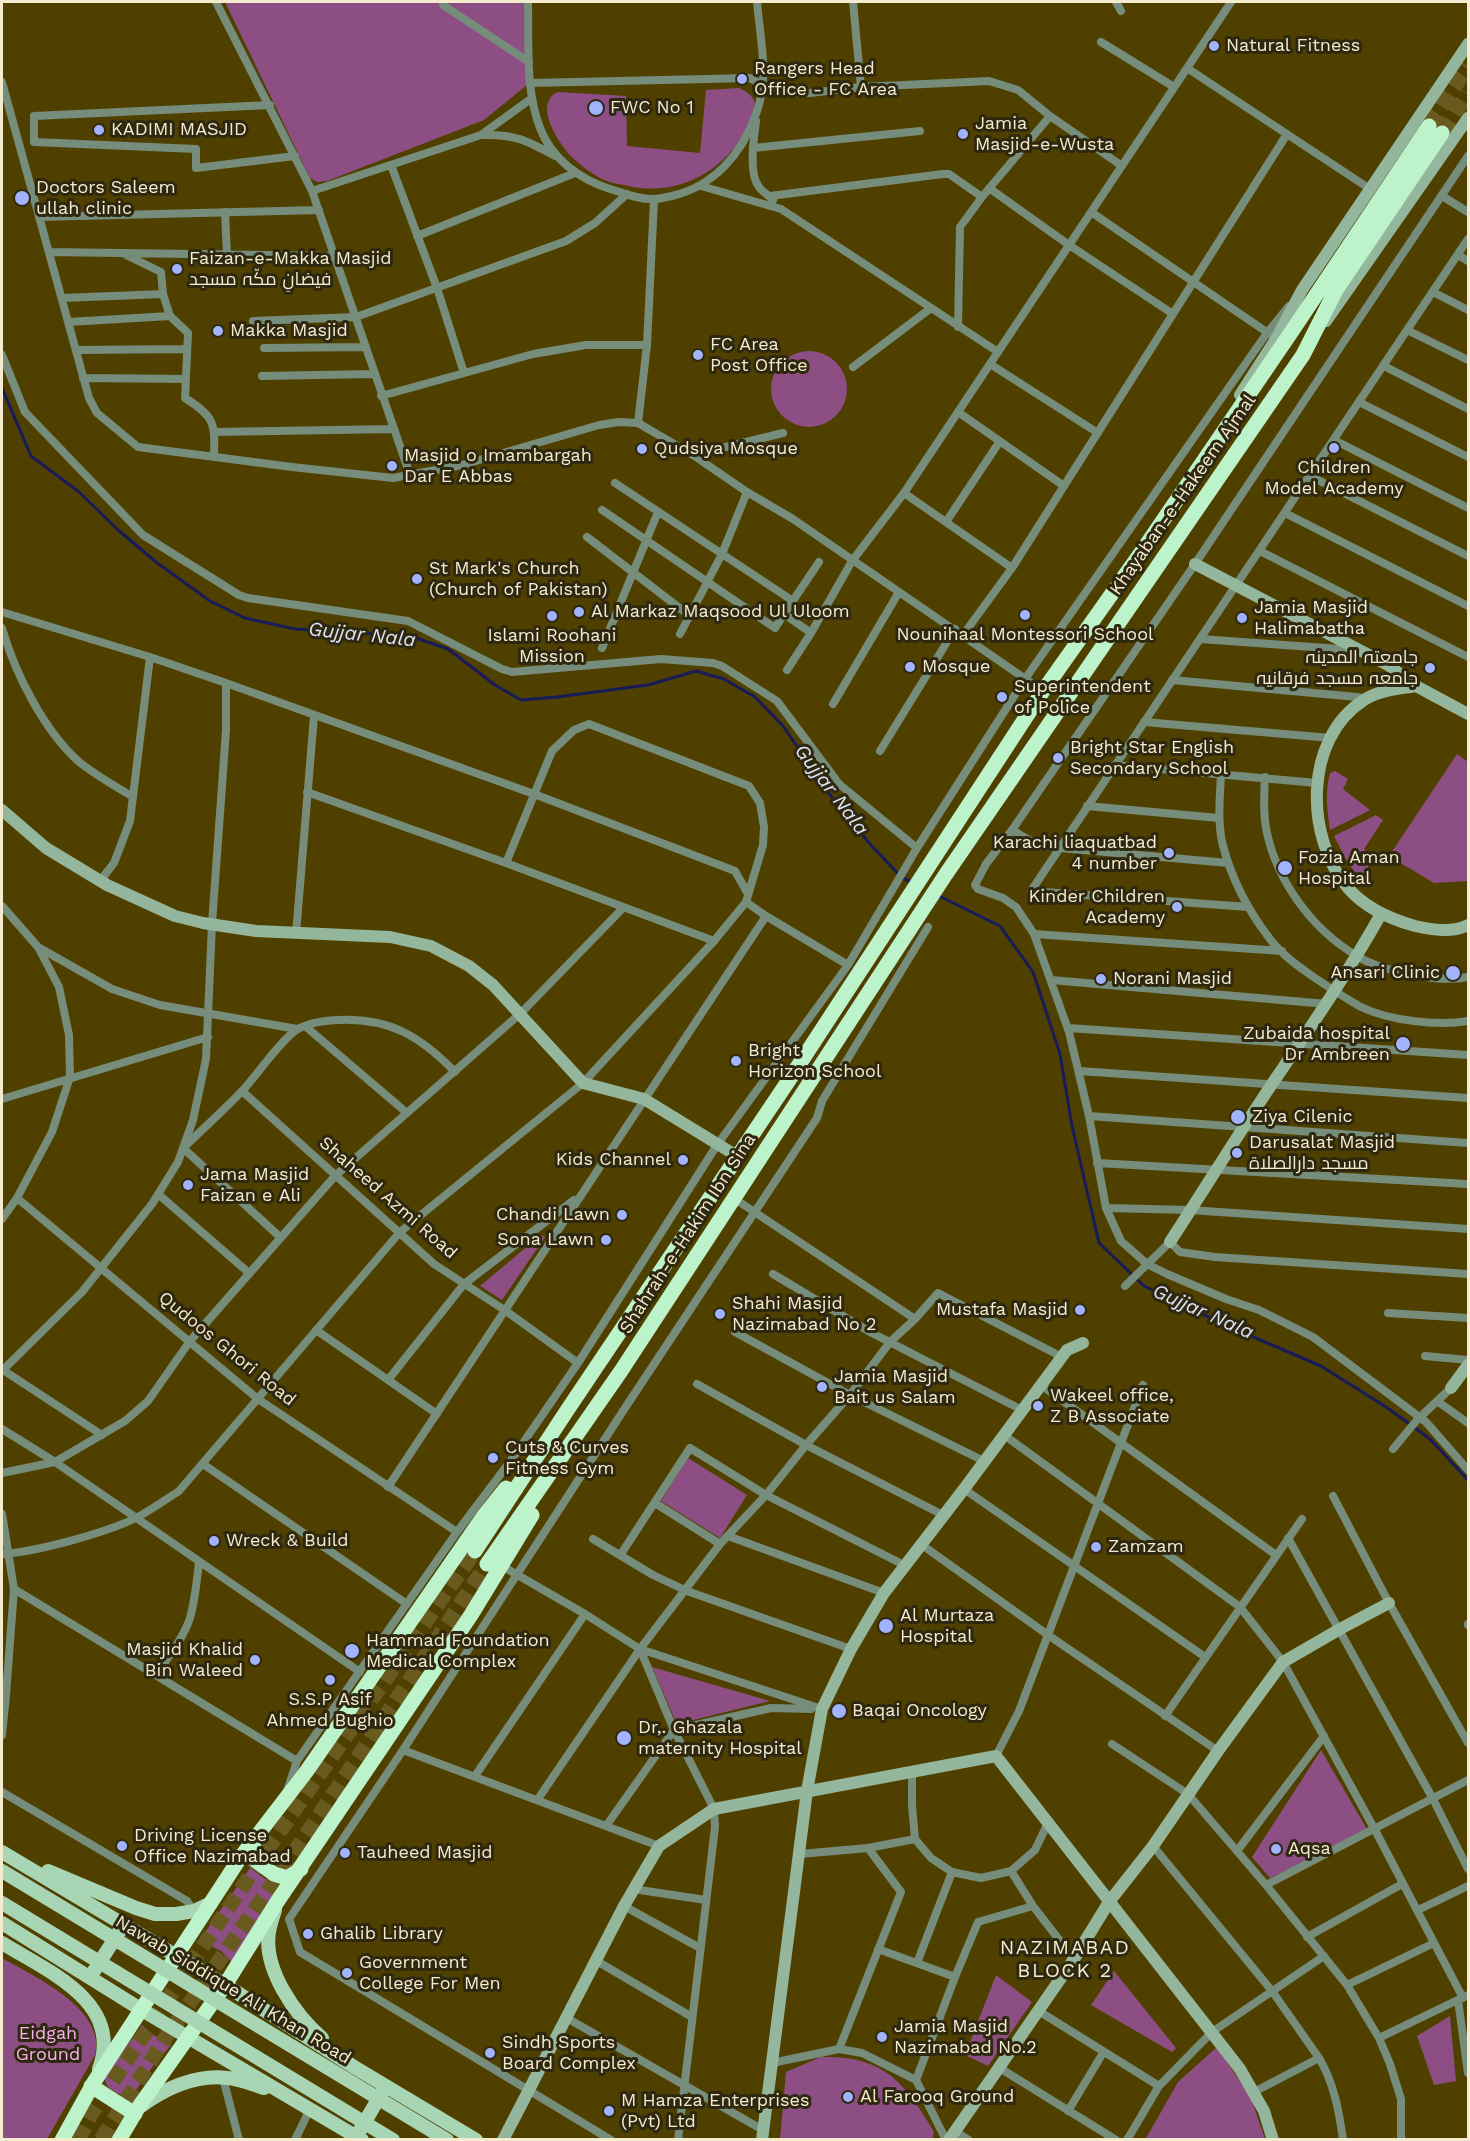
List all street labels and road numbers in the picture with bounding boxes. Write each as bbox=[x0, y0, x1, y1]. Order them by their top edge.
street label: Khayaban-e-Hakeem Ajmal bbox=[1105, 391, 1261, 599]
street label: Shahrah-e-Hakim Ibn Sina bbox=[615, 1130, 761, 1338]
street label: Shaheed Azmi Road bbox=[315, 1132, 461, 1264]
street label: Qudoos Ghori Road bbox=[154, 1287, 300, 1411]
street label: Nawab Siddique Ali Khan Road bbox=[111, 1911, 355, 2069]

